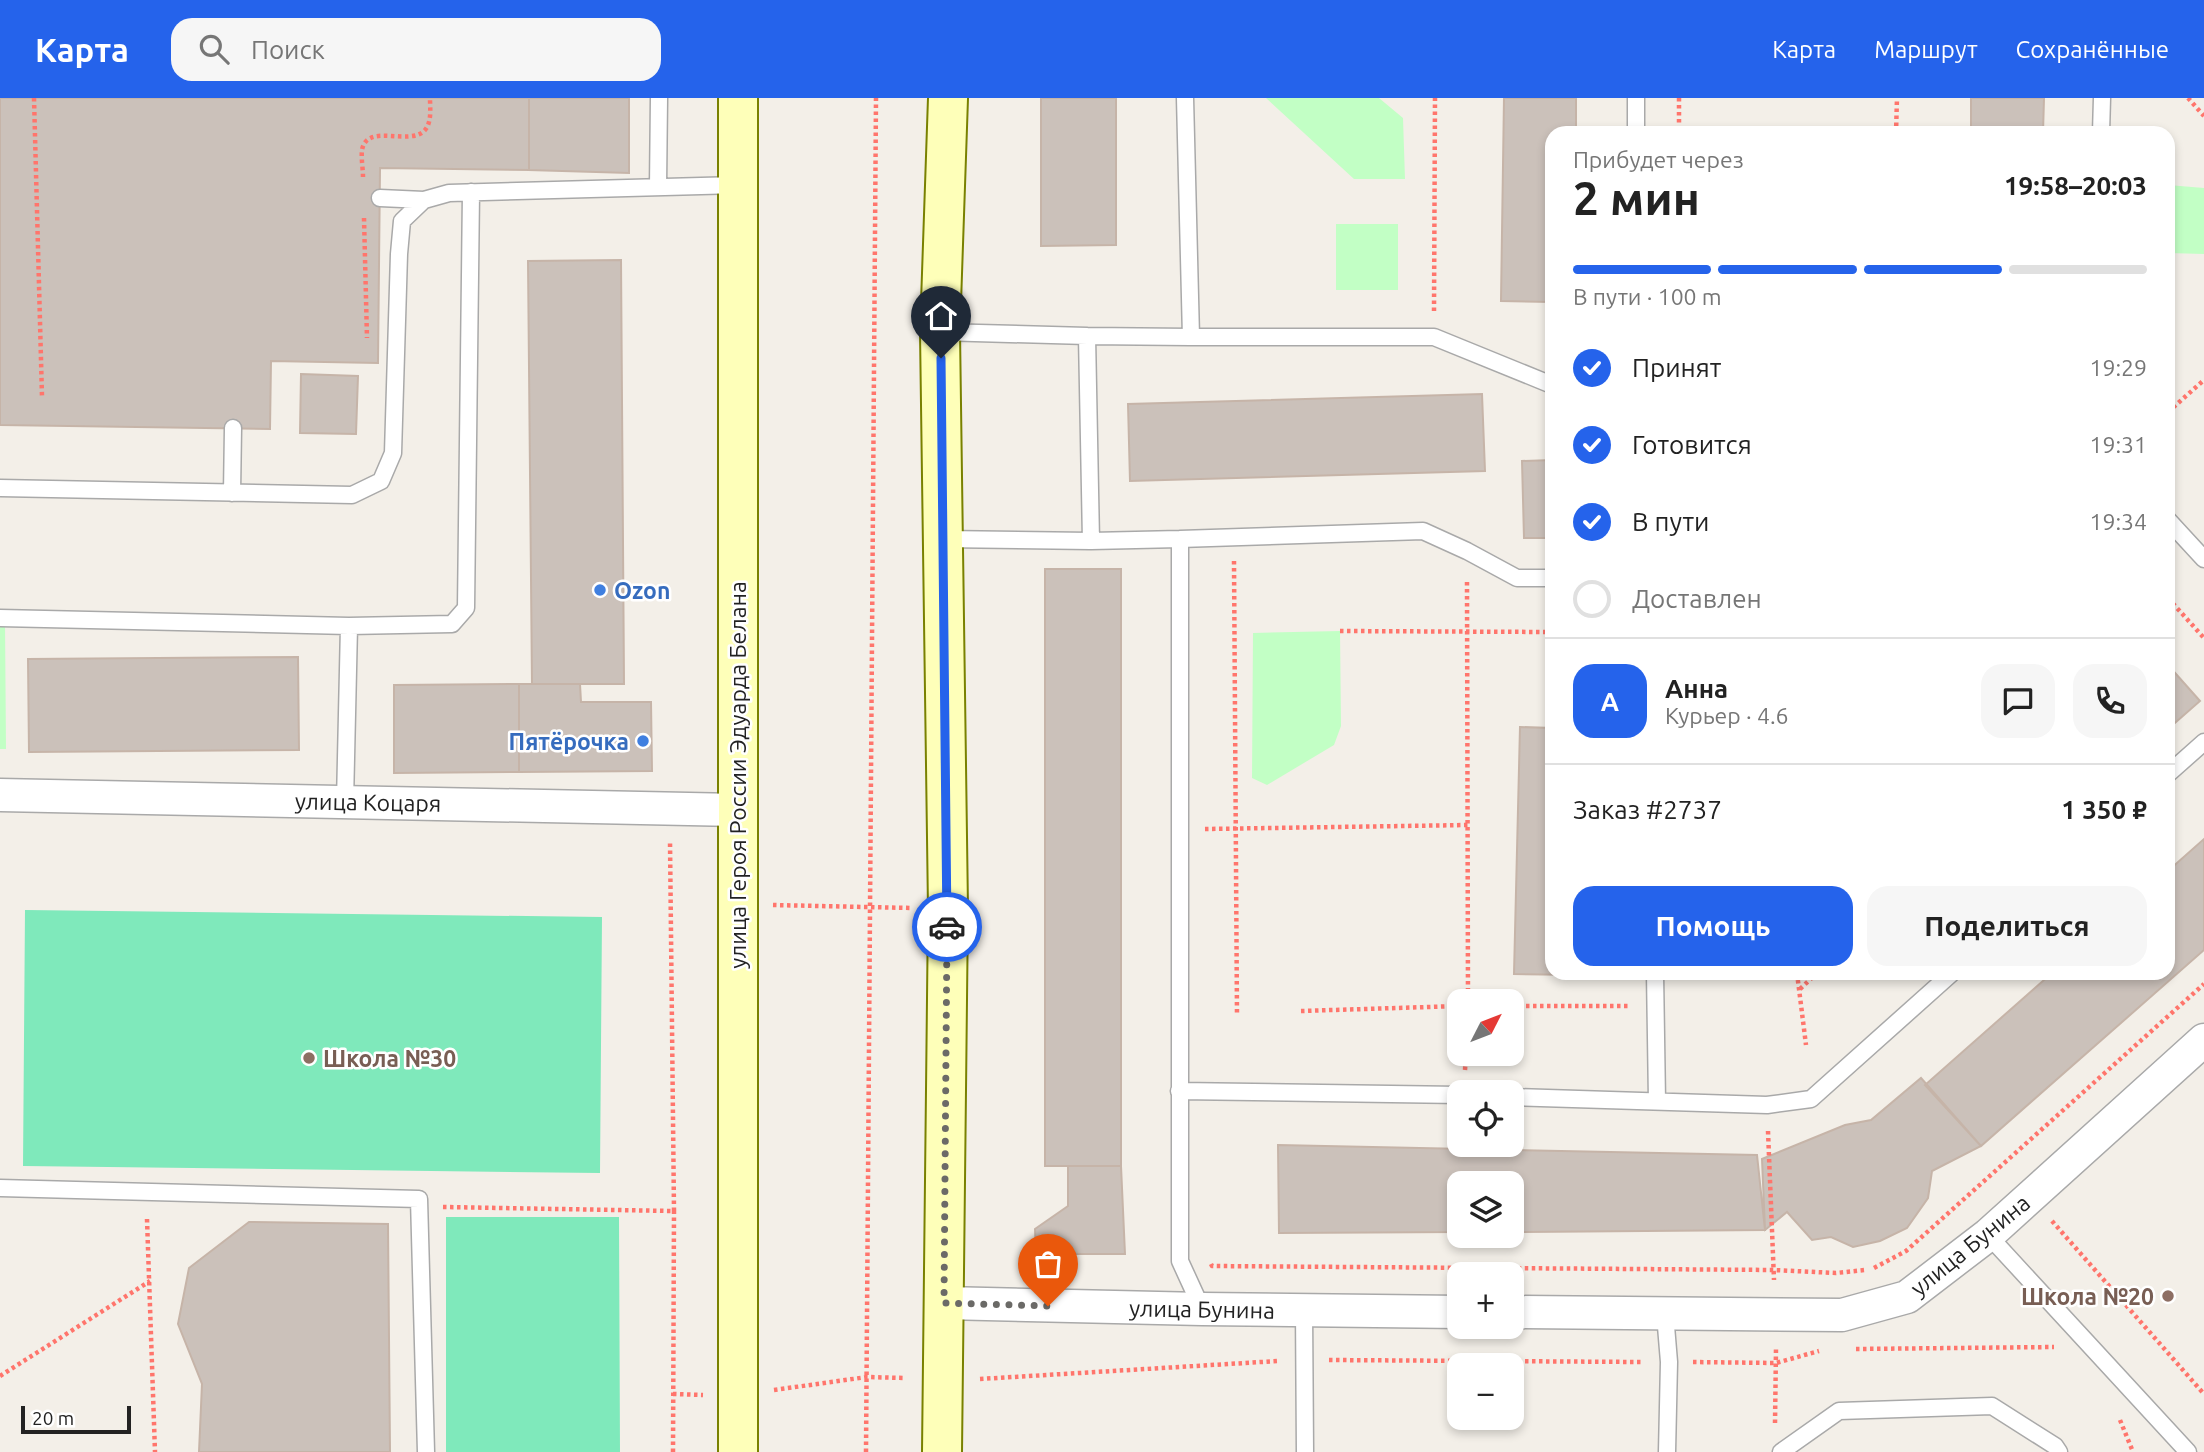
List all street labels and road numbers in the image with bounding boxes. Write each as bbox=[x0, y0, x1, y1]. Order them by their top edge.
street label: улица Героя России Эдуарда Белана bbox=[725, 581, 750, 969]
street label: улица Коцаря bbox=[295, 788, 441, 816]
street label: улица Бунина bbox=[1906, 1189, 2034, 1301]
street label: улица Бунина bbox=[1129, 1295, 1275, 1323]

